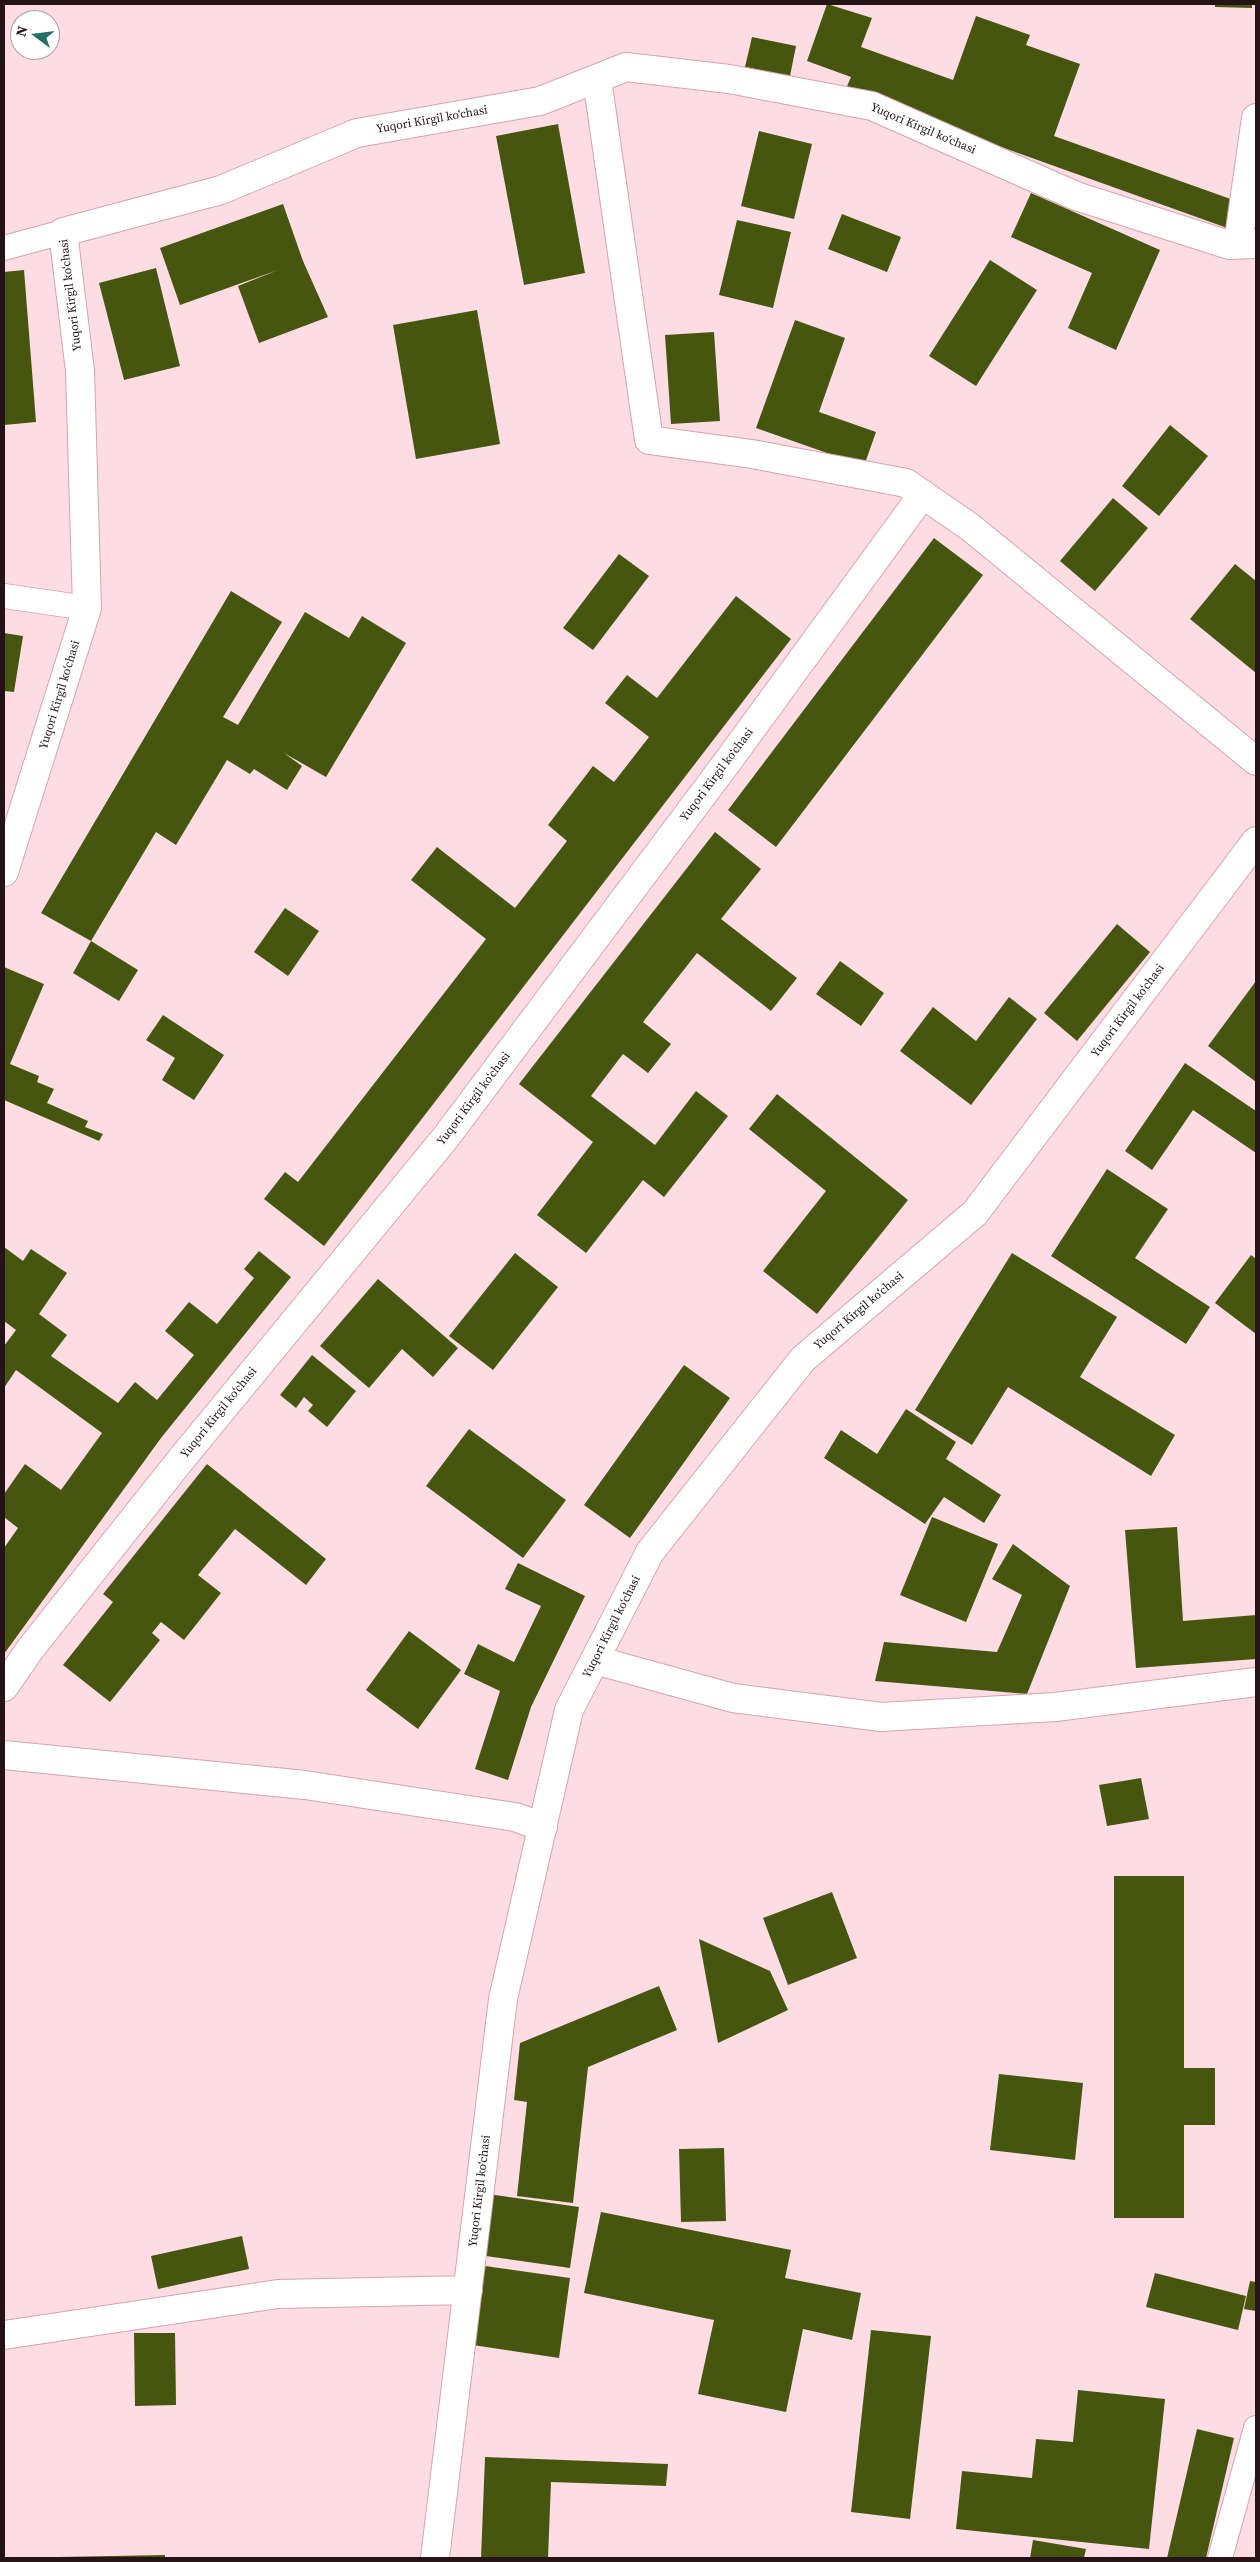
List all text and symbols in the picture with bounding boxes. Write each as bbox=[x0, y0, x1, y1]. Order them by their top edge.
north arrow bbox=[10, 10, 60, 60]
text: N bbox=[10, 24, 32, 39]
street label: Yuqori Kirgil koʻchasi bbox=[868, 100, 978, 158]
street label: Yuqori Kirgil koʻchasi bbox=[375, 103, 489, 137]
street label: Yuqori Kirgil koʻchasi bbox=[57, 238, 85, 352]
street label: Yuqori Kirgil koʻchasi bbox=[37, 639, 83, 751]
street label: Yuqori Kirgil koʻchasi bbox=[677, 726, 757, 824]
street label: Yuqori Kirgil koʻchasi bbox=[1088, 962, 1168, 1060]
street label: Yuqori Kirgil koʻchasi bbox=[434, 1050, 514, 1148]
street label: Yuqori Kirgil koʻchasi bbox=[811, 1269, 907, 1353]
street label: Yuqori Kirgil koʻchasi bbox=[178, 1365, 260, 1461]
street label: Yuqori Kirgil koʻchasi bbox=[580, 1573, 644, 1681]
street label: Yuqori Kirgil koʻchasi bbox=[466, 2134, 494, 2248]

